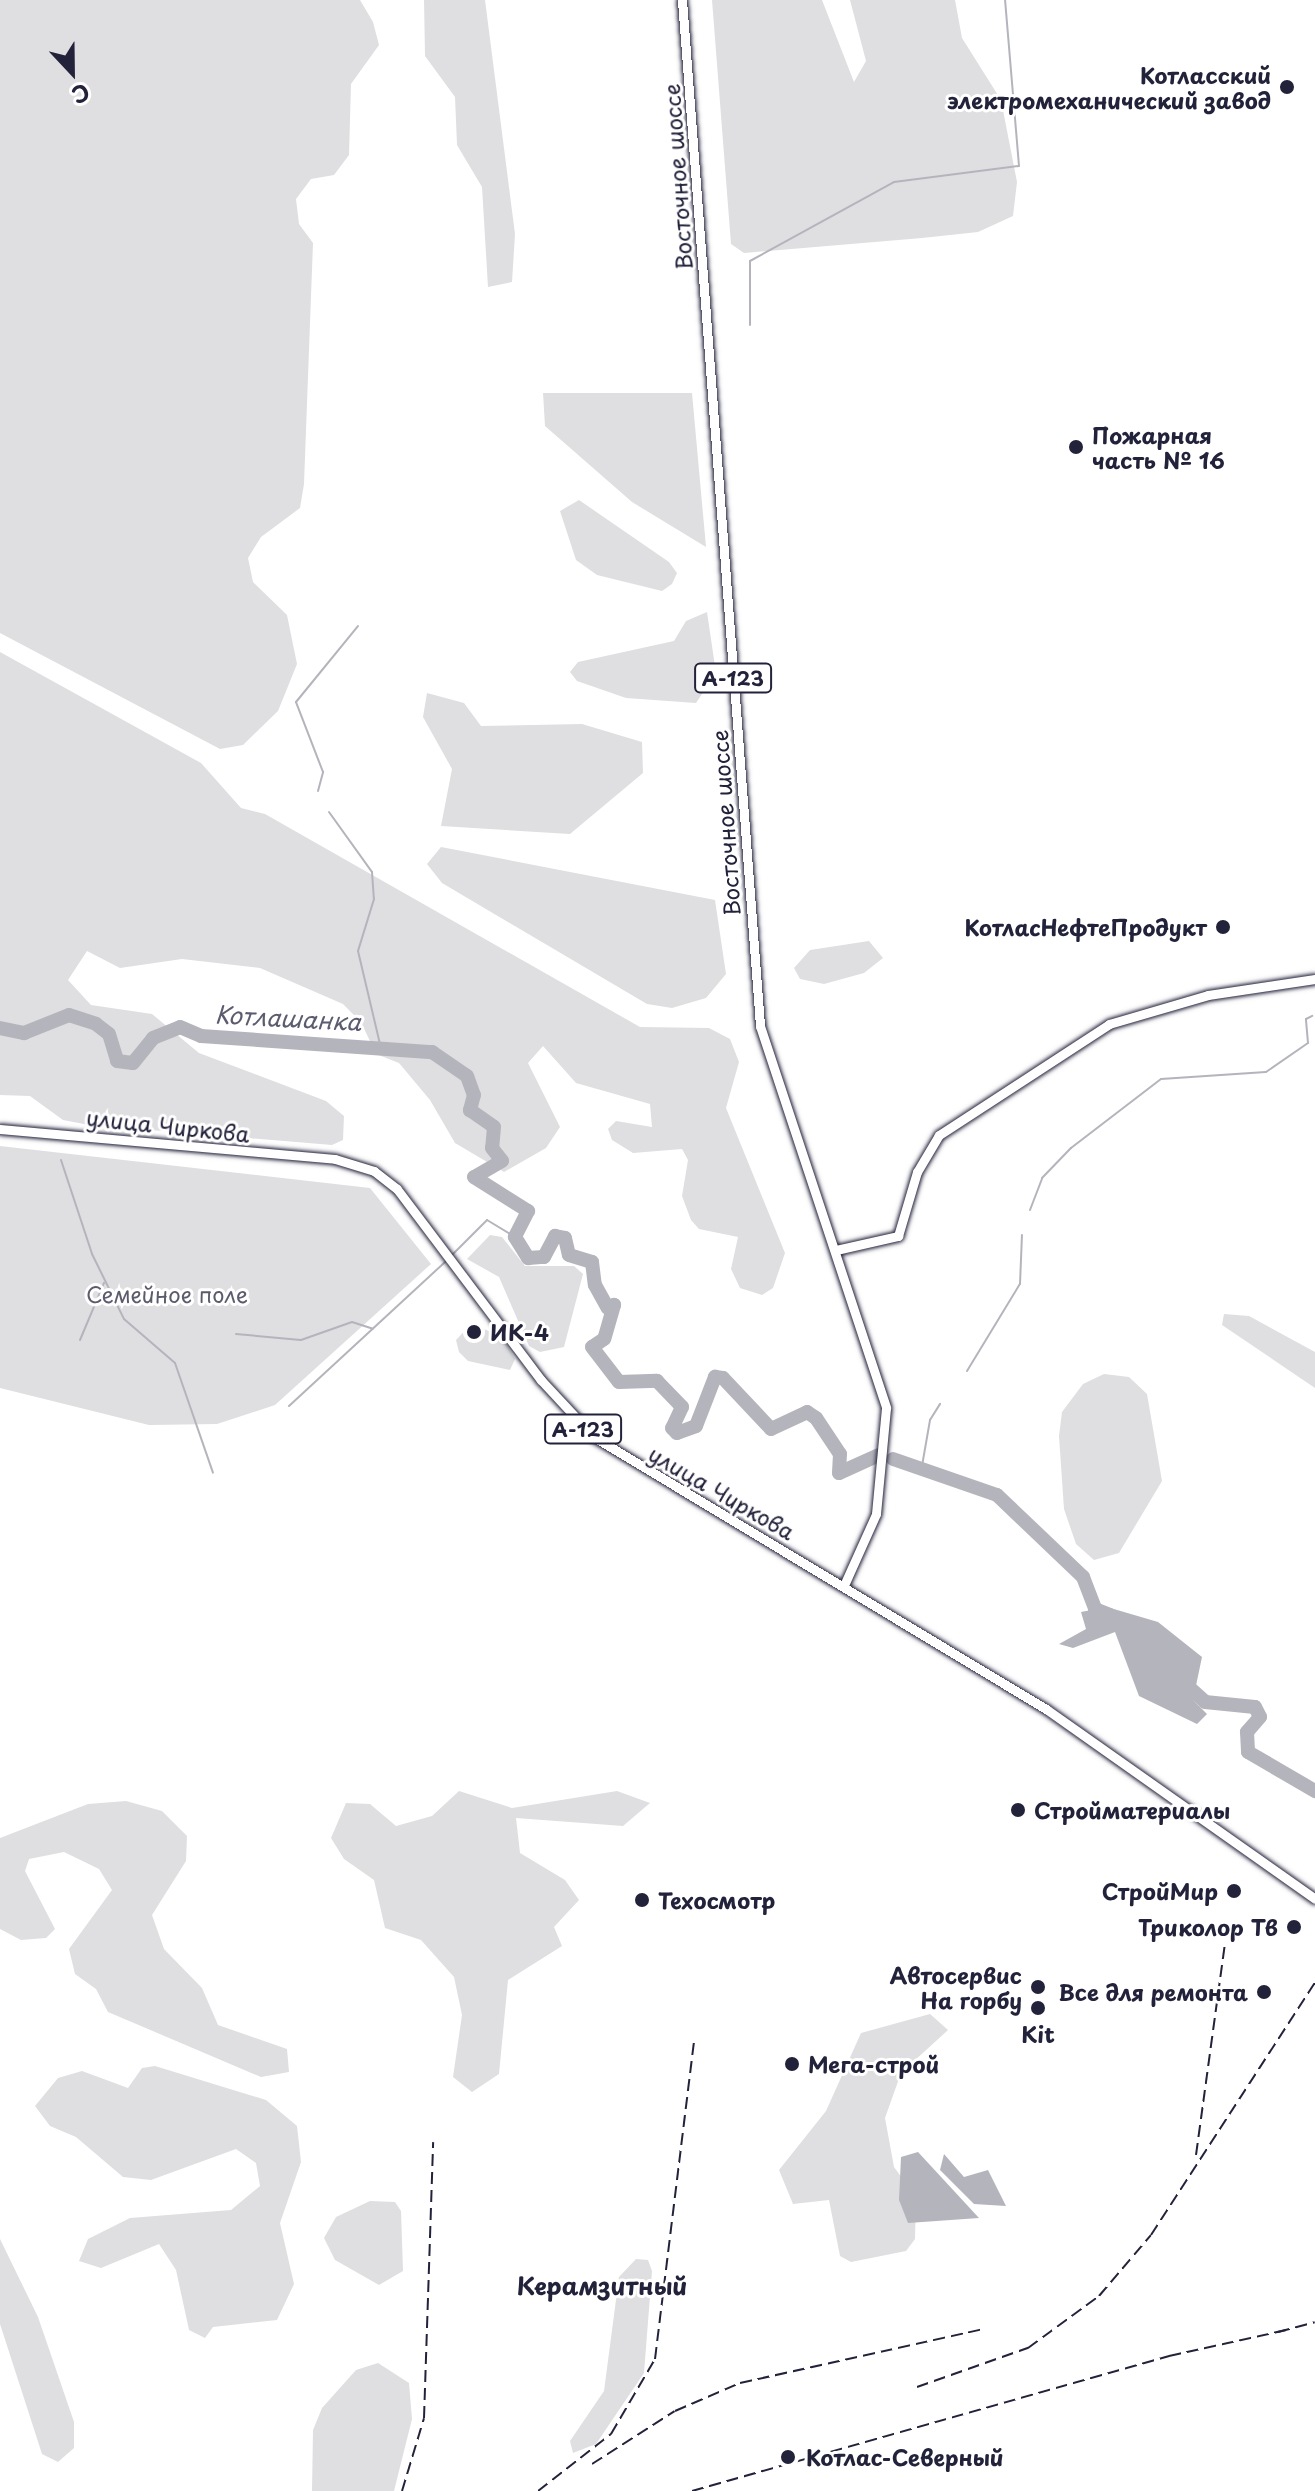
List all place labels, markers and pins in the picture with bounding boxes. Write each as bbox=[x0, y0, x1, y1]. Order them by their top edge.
place label: Котласский электромеханический завод bbox=[946, 61, 1271, 112]
marker: Котласский электромеханический завод bbox=[1278, 78, 1296, 96]
place label: Пожарная часть № 16 bbox=[1092, 421, 1225, 472]
marker: Пожарная часть № 16 bbox=[1067, 438, 1085, 456]
place label: КотласНефтеПродукт bbox=[965, 914, 1207, 940]
marker: КотласНефтеПродукт bbox=[1214, 918, 1232, 936]
place label: ИК-4 bbox=[490, 1319, 549, 1345]
marker: ИК-4 bbox=[465, 1323, 483, 1341]
place label: Стройматериалы bbox=[1034, 1797, 1230, 1823]
marker: Стройматериалы bbox=[1009, 1801, 1027, 1819]
place label: СтройМир bbox=[1102, 1878, 1218, 1904]
marker: СтройМир bbox=[1225, 1882, 1243, 1900]
place label: Техосмотр bbox=[658, 1887, 775, 1913]
marker: Техосмотр bbox=[633, 1891, 651, 1909]
place label: Триколор Тв bbox=[1138, 1914, 1278, 1940]
marker: Триколор Тв bbox=[1285, 1918, 1303, 1936]
place label: Автосервис На горбу bbox=[890, 1961, 1022, 2012]
marker: Автосервис На горбу bbox=[1029, 1978, 1047, 1996]
place label: Все для ремонта bbox=[1060, 1979, 1248, 2005]
marker: Все для ремонта bbox=[1255, 1983, 1273, 2001]
marker: Kit bbox=[1029, 1999, 1047, 2017]
place label: Kit bbox=[1021, 2021, 1055, 2047]
place label: Мега-строй bbox=[808, 2051, 939, 2077]
marker: Мега-строй bbox=[783, 2055, 801, 2073]
place label: Котлас-Северный bbox=[806, 2444, 1004, 2470]
marker: Котлас-Северный bbox=[777, 2446, 799, 2468]

